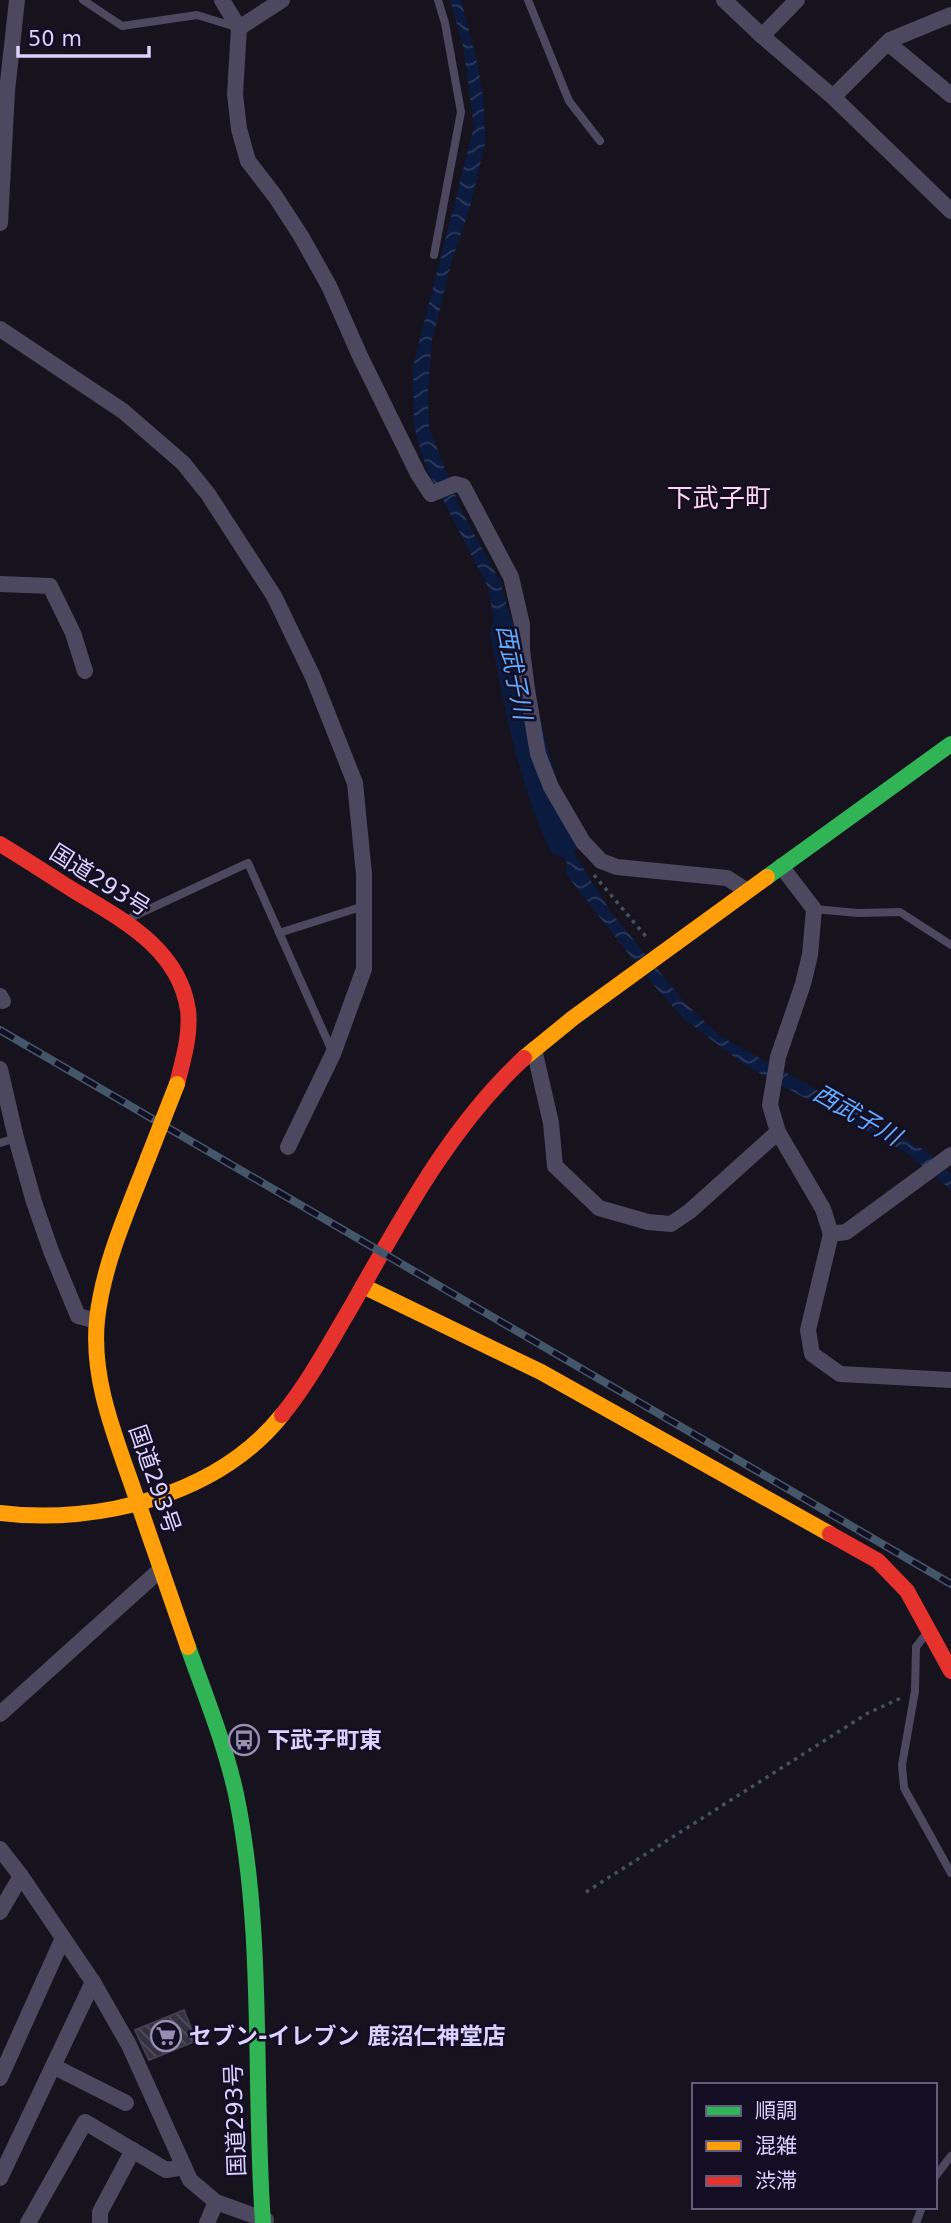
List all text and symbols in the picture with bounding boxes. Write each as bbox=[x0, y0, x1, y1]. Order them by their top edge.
scale bar bbox=[18, 14, 149, 58]
text: 50 m bbox=[28, 27, 82, 51]
district label: 下武子町 bbox=[667, 483, 771, 513]
water label: 西武子川 bbox=[491, 622, 537, 725]
street label: 国道293号 bbox=[45, 839, 155, 921]
water label: 西武子川 bbox=[808, 1079, 908, 1153]
street label: 国道293号 bbox=[124, 1421, 186, 1537]
bus stop icon: 下武子町東 bbox=[227, 1723, 261, 1757]
place label: 下武子町東 bbox=[267, 1727, 382, 1753]
supermarket icon: セブン-イレブン 鹿沼仁神堂店 bbox=[149, 2019, 183, 2053]
place label: セブン-イレブン 鹿沼仁神堂店 bbox=[189, 2023, 506, 2049]
street label: 国道293号 bbox=[220, 2063, 250, 2177]
legend bbox=[692, 2083, 937, 2209]
text: 順調 bbox=[755, 2099, 797, 2123]
text: 混雑 bbox=[755, 2134, 797, 2158]
text: 渋滞 bbox=[755, 2169, 797, 2193]

